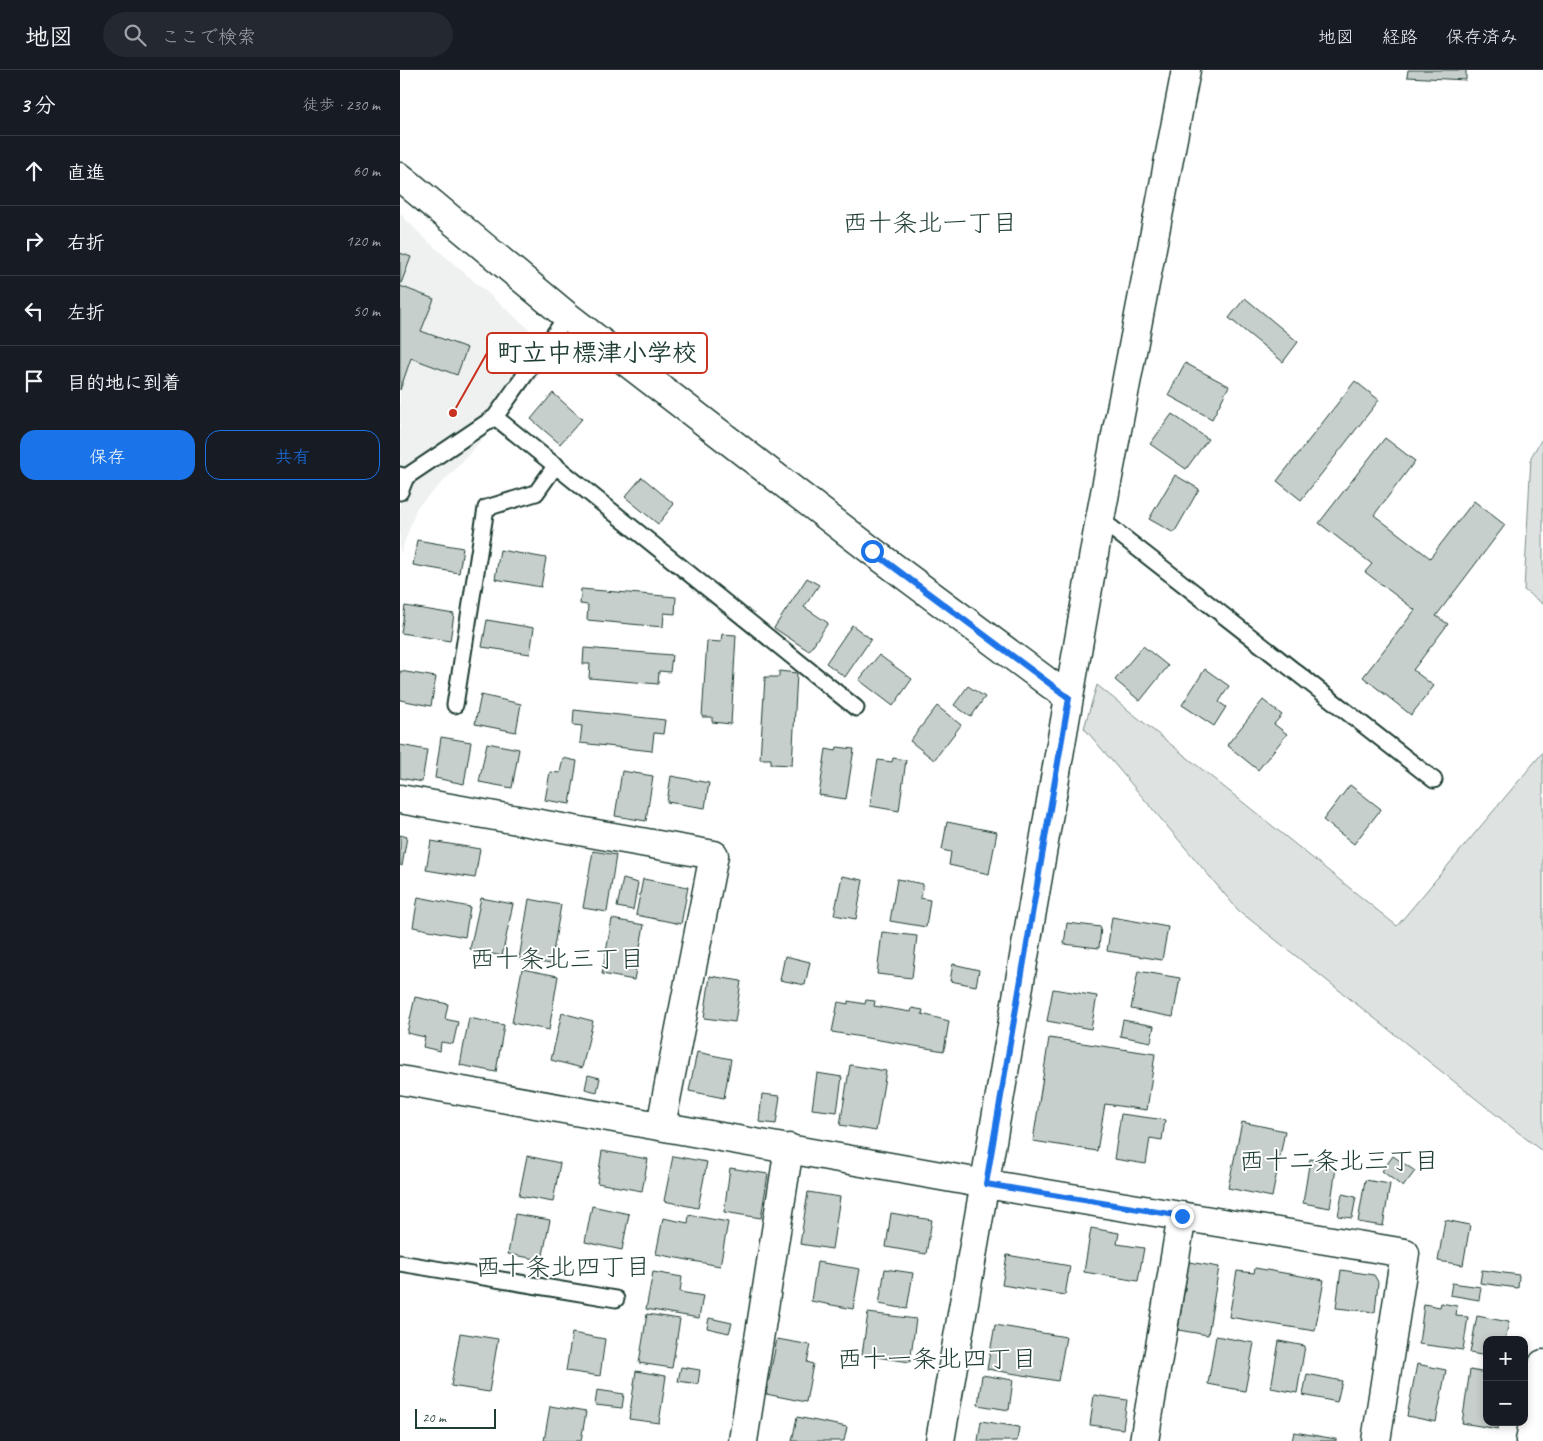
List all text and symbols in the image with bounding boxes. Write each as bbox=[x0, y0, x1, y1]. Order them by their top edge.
search box bbox=[103, 12, 453, 57]
icon: search bbox=[121, 21, 149, 49]
text: 地図 bbox=[25, 22, 73, 52]
text: ここで検索 bbox=[161, 25, 256, 49]
text: 地図 bbox=[1318, 26, 1354, 48]
text: 経路 bbox=[1382, 26, 1418, 48]
text: 保存済み bbox=[1446, 26, 1518, 48]
text: 3 分 bbox=[20, 92, 56, 118]
text: 徒歩 · 230 m bbox=[303, 95, 380, 115]
icon: ahead bbox=[20, 157, 48, 185]
text: 直進 bbox=[67, 161, 105, 185]
text: 60 m bbox=[353, 161, 380, 181]
district label: 西十条北一丁目 bbox=[842, 207, 1018, 239]
icon: right bbox=[20, 227, 48, 255]
text: 右折 bbox=[67, 231, 105, 255]
text: 120 m bbox=[346, 231, 380, 251]
icon: left bbox=[20, 297, 48, 325]
text: 左折 bbox=[67, 301, 105, 325]
text: 50 m bbox=[353, 301, 380, 321]
callout: 町立中標津小学校 bbox=[487, 333, 707, 373]
text: 町立中標津小学校 bbox=[497, 337, 697, 369]
icon: arrive bbox=[20, 367, 48, 395]
text: 目的地に到着 bbox=[67, 371, 181, 395]
button: 保存 bbox=[20, 430, 195, 480]
button: 共有 bbox=[205, 430, 380, 480]
route start bbox=[861, 540, 884, 563]
district label: 西十条北三丁目 bbox=[469, 943, 645, 975]
district label: 西十二条北三丁目 bbox=[1239, 1145, 1439, 1177]
route end bbox=[1171, 1205, 1194, 1228]
district label: 西十条北四丁目 bbox=[475, 1251, 651, 1283]
map controls bbox=[1483, 1336, 1528, 1426]
button: + bbox=[1483, 1336, 1528, 1381]
district label: 西十一条北四丁目 bbox=[837, 1343, 1037, 1375]
button: − bbox=[1483, 1381, 1528, 1426]
scale bar bbox=[415, 1406, 496, 1429]
text: 20 m bbox=[422, 1409, 446, 1426]

